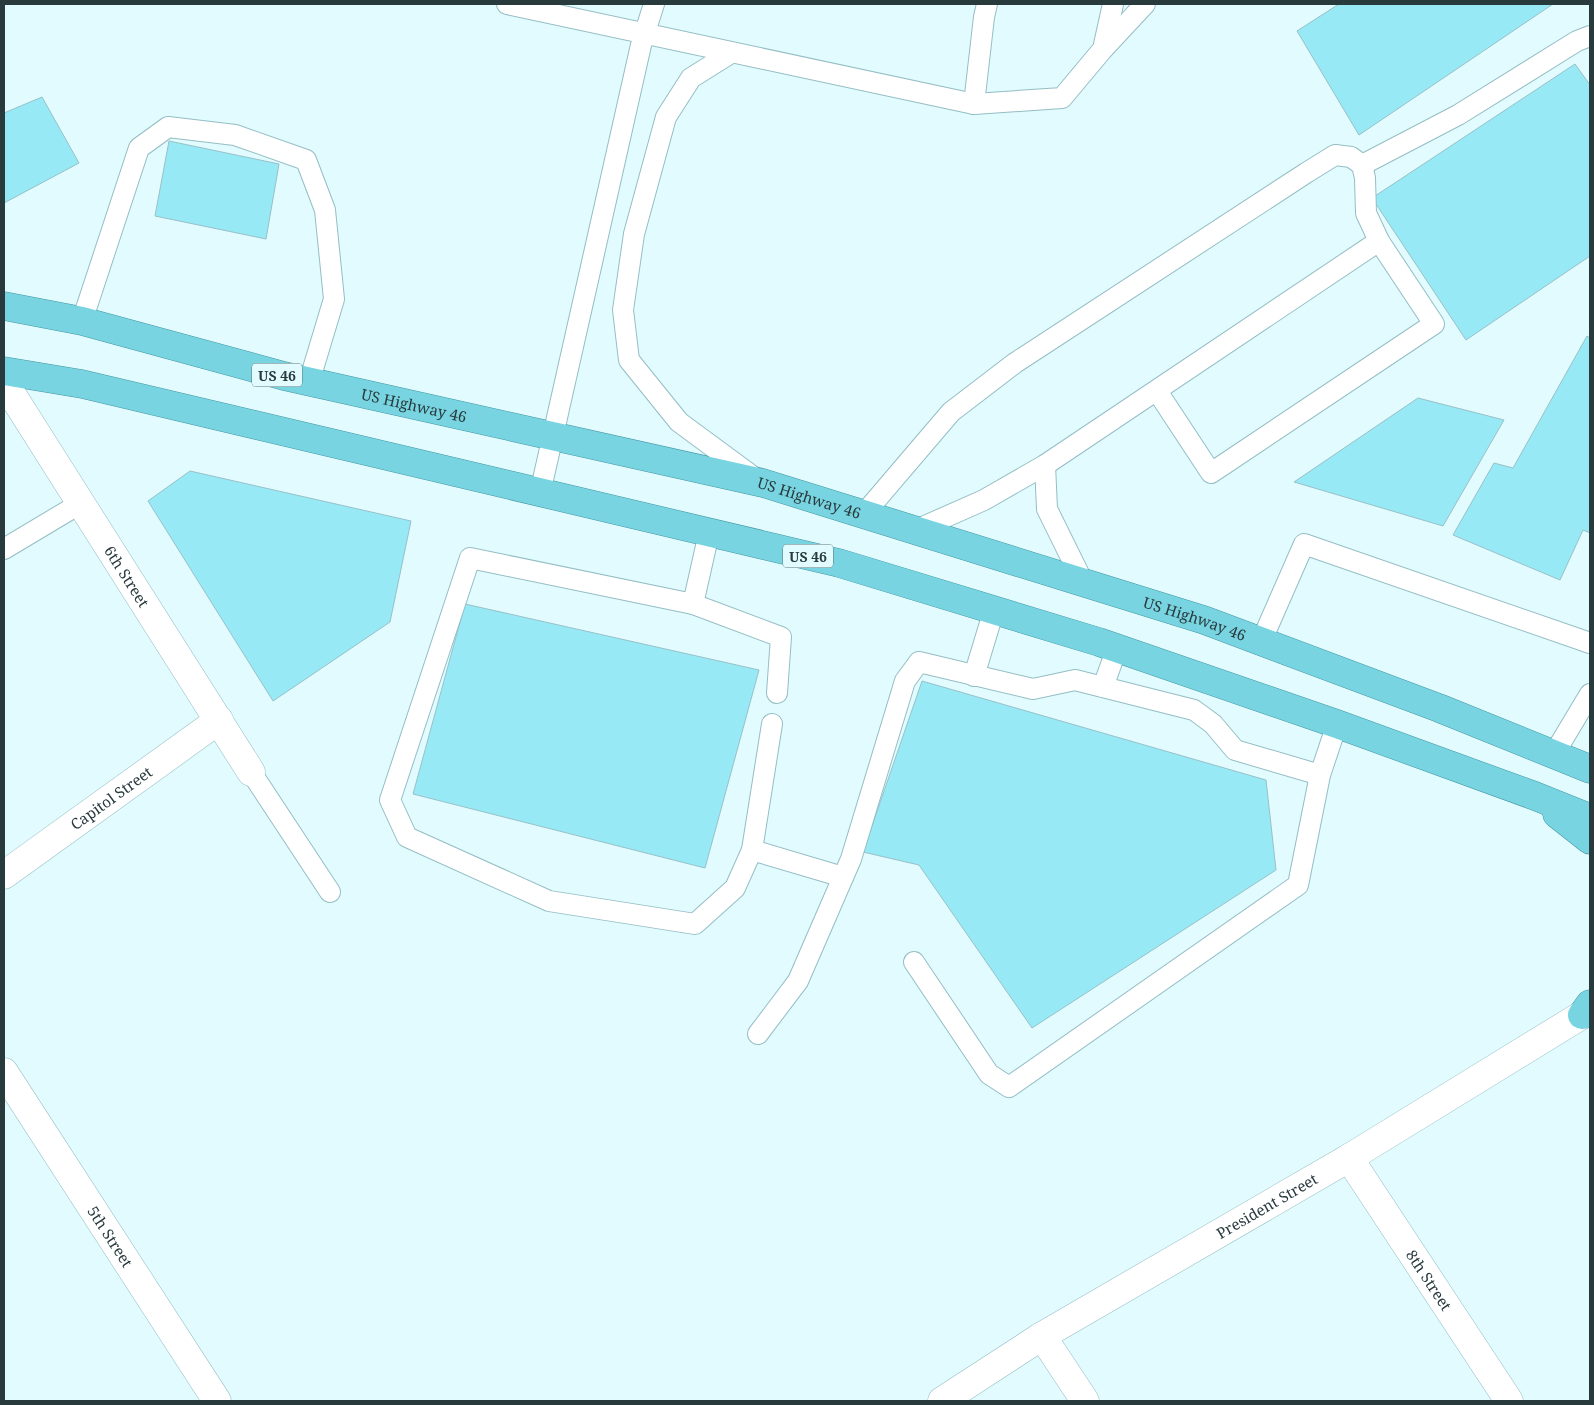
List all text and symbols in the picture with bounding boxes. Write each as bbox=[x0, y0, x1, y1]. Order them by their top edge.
road number: US 46 bbox=[252, 364, 302, 386]
street label: US Highway 46 bbox=[359, 384, 469, 427]
street label: US Highway 46 bbox=[755, 472, 863, 523]
street label: 6th Street bbox=[100, 542, 154, 611]
road number: US 46 bbox=[783, 544, 833, 568]
street label: US Highway 46 bbox=[1141, 592, 1249, 645]
street label: Capitol Street bbox=[66, 762, 156, 834]
street label: President Street bbox=[1212, 1169, 1321, 1243]
street label: 5th Street bbox=[83, 1202, 138, 1271]
street label: 8th Street bbox=[1402, 1246, 1457, 1314]

